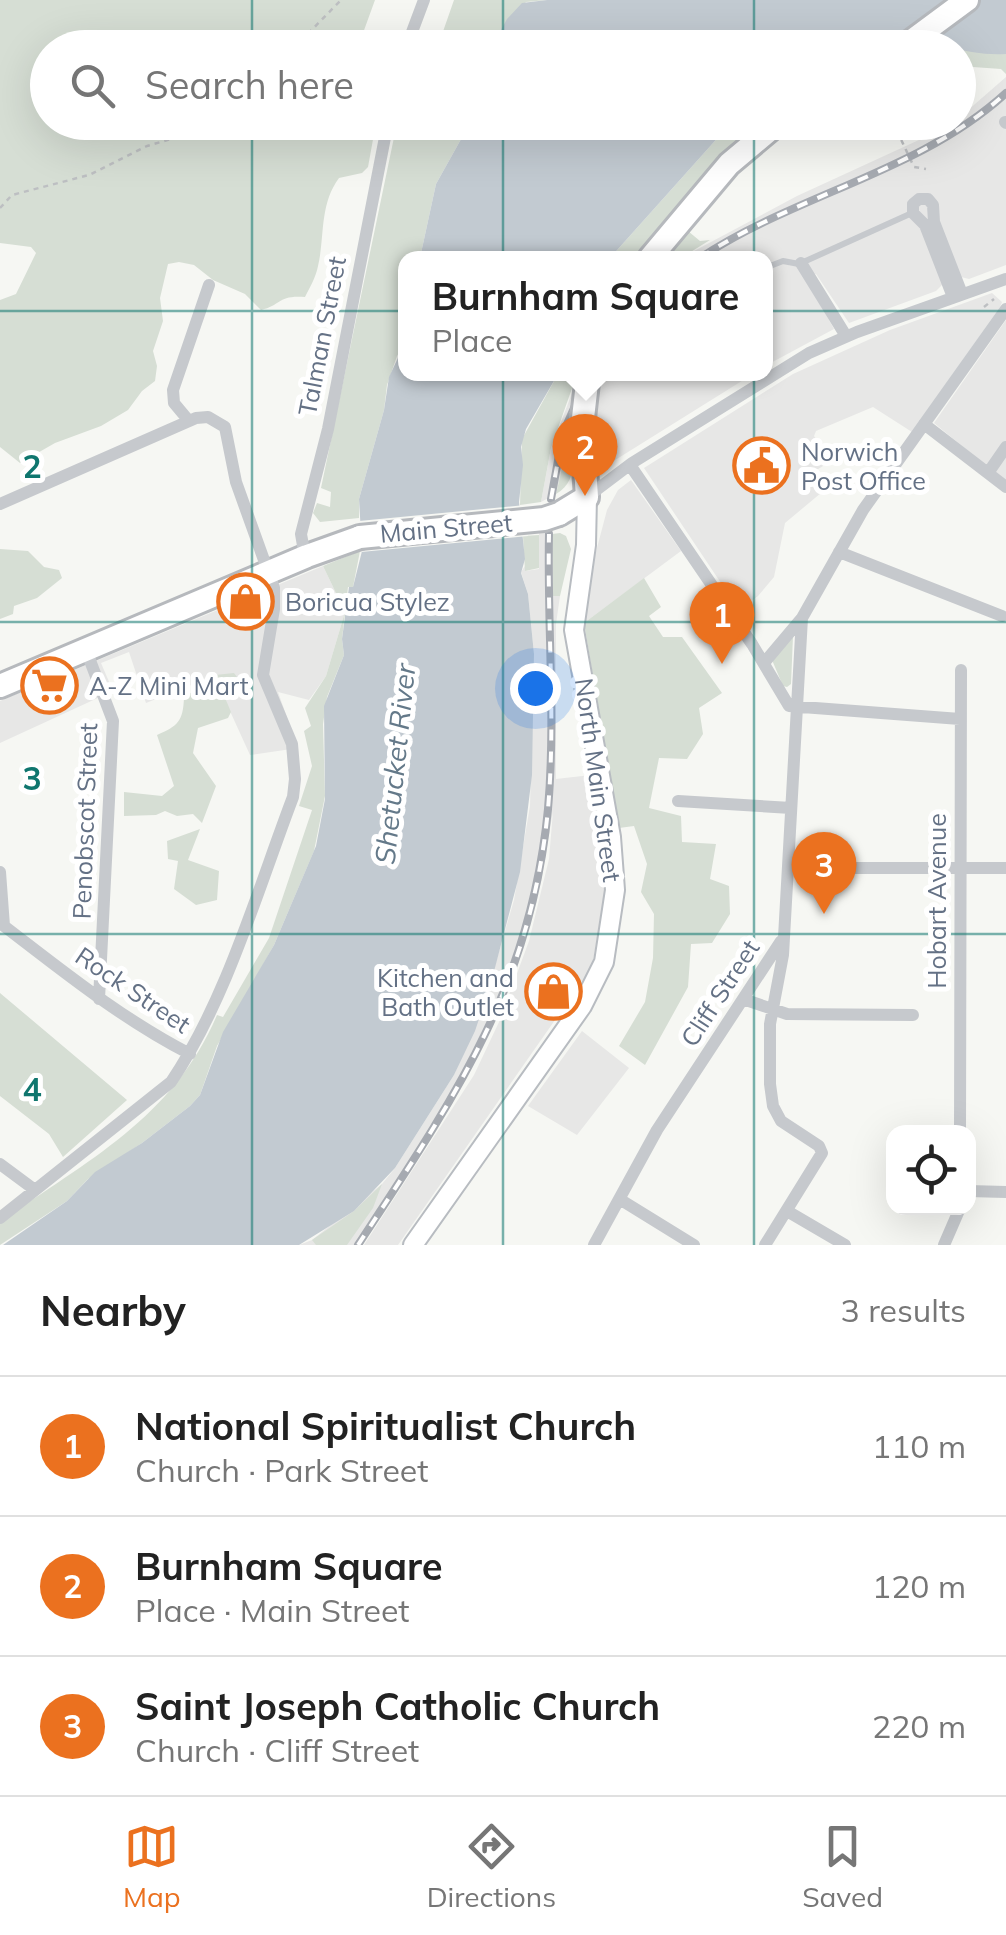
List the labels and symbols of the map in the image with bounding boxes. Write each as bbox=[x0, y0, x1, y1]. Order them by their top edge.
street label: Talman Street bbox=[291, 253, 352, 418]
pin: 2 bbox=[552, 414, 618, 496]
public building icon: Norwich Post Office bbox=[732, 436, 792, 496]
place label: Norwich Post Office bbox=[801, 436, 926, 496]
text: 2 bbox=[22, 446, 42, 486]
street label: Main Street bbox=[378, 506, 514, 549]
shop icon: Boricua Stylez bbox=[216, 572, 276, 632]
pin: 1 bbox=[690, 582, 754, 664]
place label: Boricua Stylez bbox=[285, 586, 450, 617]
supermarket icon: A-Z Mini Mart bbox=[20, 656, 80, 716]
water label: Shetucket River bbox=[367, 660, 423, 866]
your location bbox=[510, 663, 561, 714]
place label: A-Z Mini Mart bbox=[89, 670, 249, 701]
street label: North Main Street bbox=[569, 676, 628, 884]
street label: Penobscot Street bbox=[66, 722, 103, 920]
text: 3 bbox=[22, 758, 42, 798]
street label: Hobart Avenue bbox=[921, 813, 952, 989]
pin: 3 bbox=[792, 832, 856, 914]
street label: Cliff Street bbox=[674, 933, 766, 1052]
street label: Rock Street bbox=[70, 940, 197, 1040]
place label: Kitchen and Bath Outlet bbox=[377, 962, 514, 1022]
shop icon: Kitchen and Bath Outlet bbox=[523, 962, 583, 1022]
text: 4 bbox=[22, 1069, 42, 1109]

